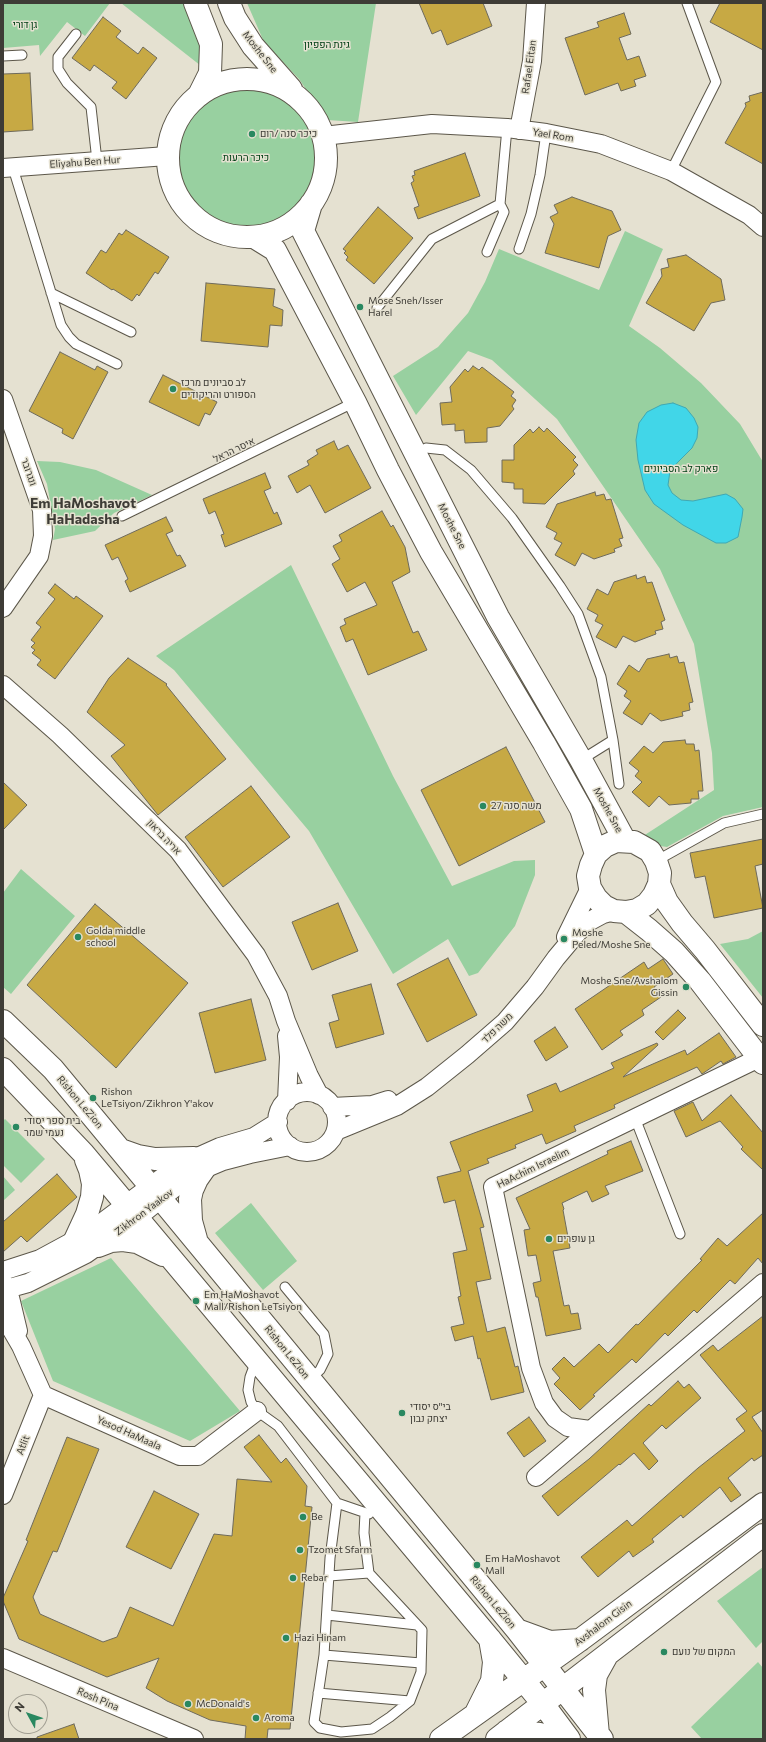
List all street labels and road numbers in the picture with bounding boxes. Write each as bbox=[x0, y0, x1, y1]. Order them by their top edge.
street label: Moshe Sne bbox=[240, 29, 280, 75]
street label: Rafael Eitan bbox=[519, 39, 539, 95]
street label: Yael Rom bbox=[532, 126, 574, 144]
street label: Eliyahu Ben Hur bbox=[49, 154, 121, 170]
street label: איסר הראל bbox=[211, 435, 257, 465]
street label: ונגרובר bbox=[19, 457, 39, 487]
street label: Moshe Sne bbox=[435, 501, 469, 551]
street label: Moshe Sne bbox=[591, 785, 625, 835]
street label: אריה בראון bbox=[144, 817, 184, 857]
street label: משה פלד bbox=[479, 1010, 515, 1046]
street label: Rishon LeZion bbox=[54, 1073, 106, 1131]
street label: HaAchim Israelim bbox=[495, 1145, 571, 1191]
street label: Zikhron Yaakov bbox=[112, 1186, 176, 1238]
street label: Rishon LeZion bbox=[262, 1323, 312, 1381]
street label: Yesod HaMaala bbox=[95, 1413, 163, 1453]
street label: Atlit bbox=[14, 1434, 32, 1456]
street label: Rishon LeZion bbox=[467, 1573, 519, 1631]
street label: Avshalom Gisin bbox=[572, 1597, 634, 1649]
street label: Rosh Pina bbox=[75, 1685, 121, 1713]

